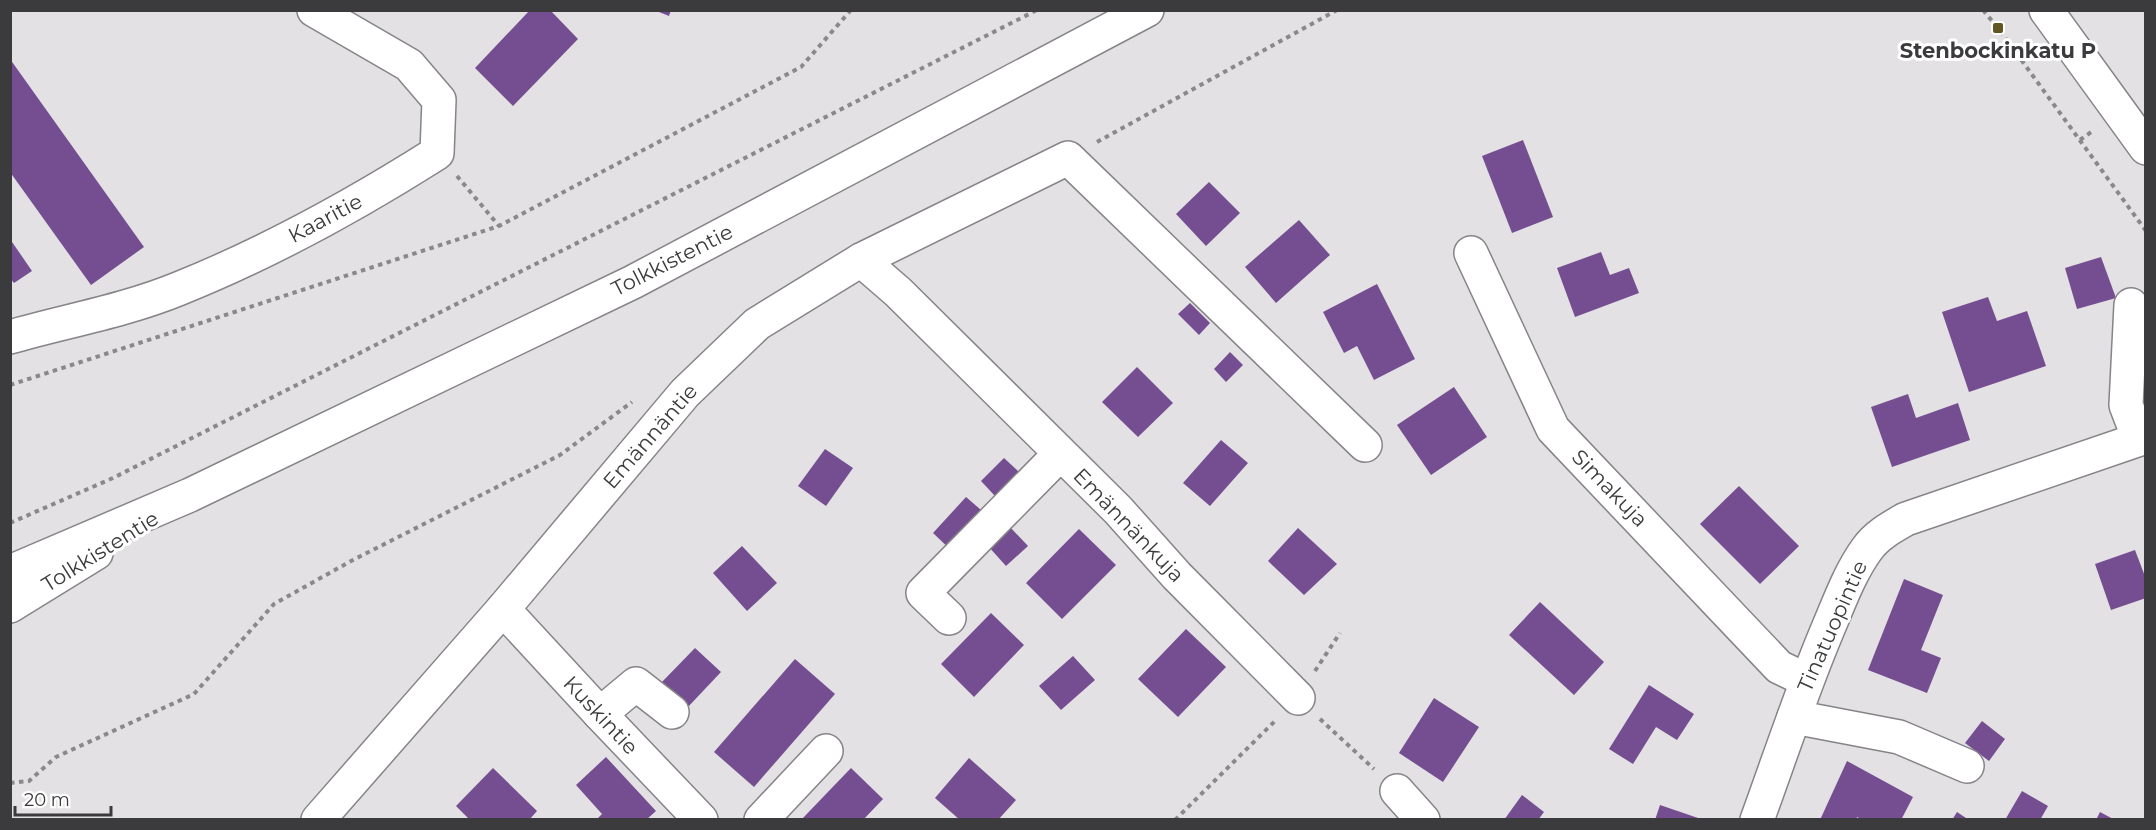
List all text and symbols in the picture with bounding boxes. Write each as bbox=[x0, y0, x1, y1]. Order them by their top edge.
marker: Stenbockinkatu P bbox=[1991, 21, 2005, 35]
place label: Stenbockinkatu P bbox=[1900, 38, 2096, 63]
street label: Kaaritie bbox=[284, 188, 366, 248]
street label: Tolkkistentie bbox=[607, 219, 737, 301]
street label: Emännäntie bbox=[598, 379, 702, 493]
street label: Simakuja bbox=[1567, 444, 1653, 532]
street label: Emännänkuja bbox=[1068, 463, 1190, 587]
street label: Tolkkistentie bbox=[37, 505, 163, 597]
street label: Tinatuopintie bbox=[1792, 556, 1872, 696]
street label: Kuskintie bbox=[558, 671, 644, 759]
scale bar bbox=[15, 779, 111, 817]
text: 20 m bbox=[24, 789, 70, 811]

